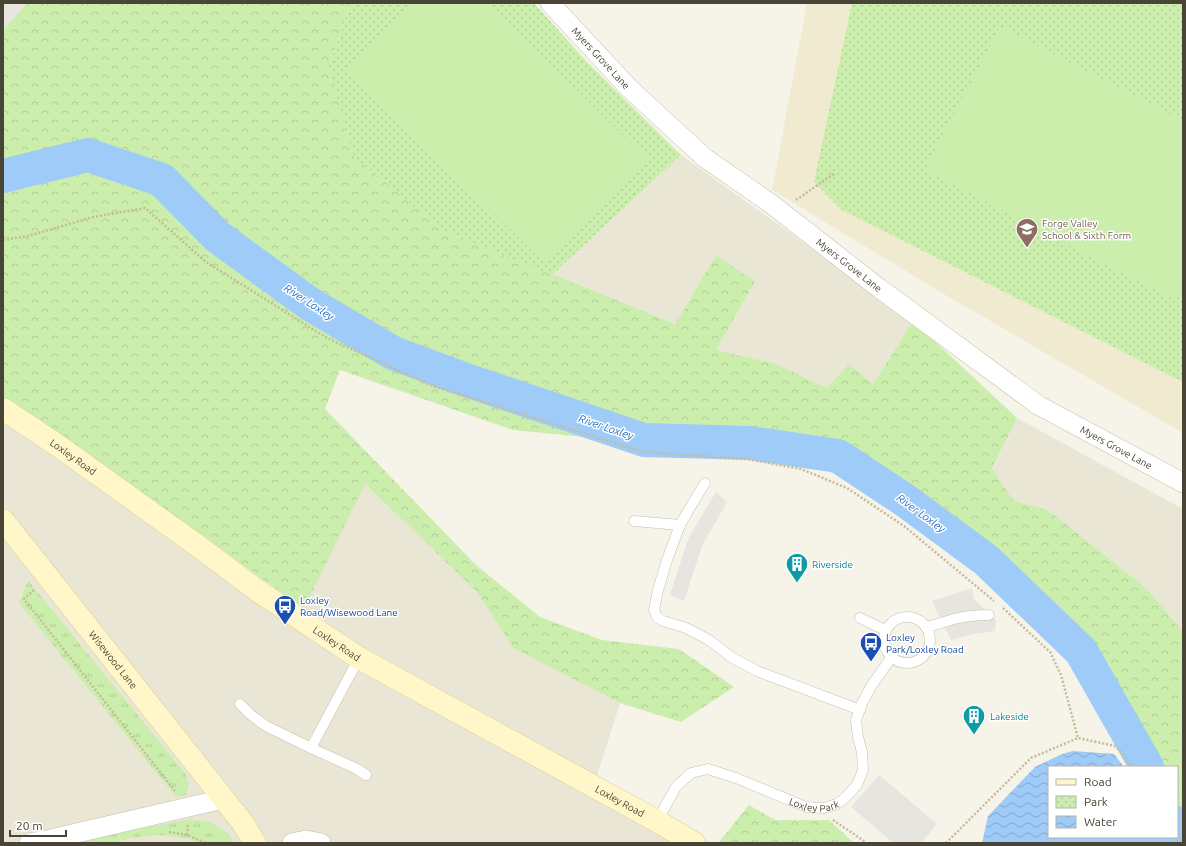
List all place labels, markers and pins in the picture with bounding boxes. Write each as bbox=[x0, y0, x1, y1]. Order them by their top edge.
school or university icon: Forge Valley School & Sixth Form bbox=[1014, 216, 1040, 249]
place label: Forge Valley School & Sixth Form bbox=[1042, 218, 1131, 241]
building icon: Riverside bbox=[784, 551, 810, 584]
place label: Riverside bbox=[812, 559, 853, 570]
bus stop icon: Loxley Road/Wisewood Lane bbox=[272, 593, 298, 626]
place label: Loxley Road/Wisewood Lane bbox=[300, 595, 398, 618]
bus stop icon: Loxley Park/Loxley Road bbox=[858, 630, 884, 663]
place label: Loxley Park/Loxley Road bbox=[886, 632, 964, 655]
building icon: Lakeside bbox=[961, 703, 987, 736]
place label: Lakeside bbox=[990, 711, 1029, 722]

